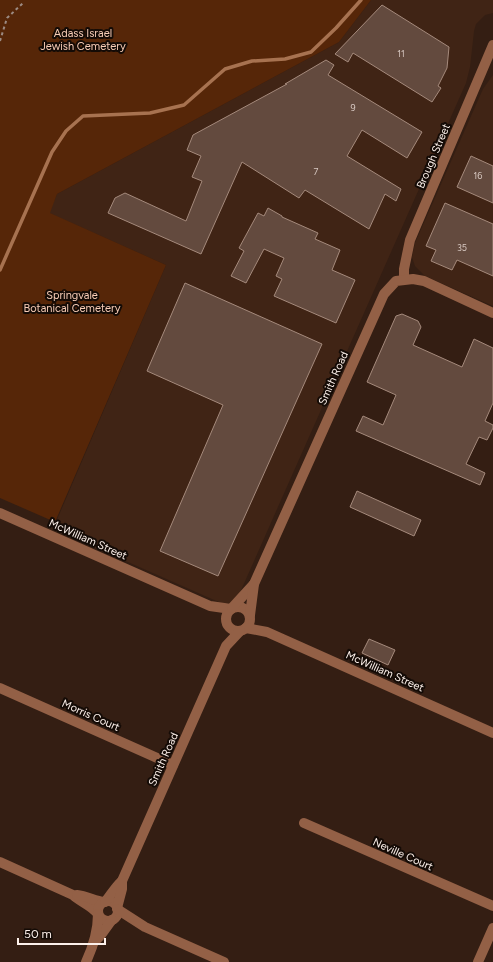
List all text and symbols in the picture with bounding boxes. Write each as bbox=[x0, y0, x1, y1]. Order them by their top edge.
park label: Adass Israel Jewish Cemetery bbox=[40, 27, 126, 53]
house number: 11 bbox=[397, 48, 405, 59]
house number: 9 bbox=[350, 102, 356, 113]
street label: Brough Street bbox=[414, 122, 453, 191]
house number: 7 bbox=[314, 166, 319, 177]
house number: 16 bbox=[474, 170, 482, 181]
house number: 35 bbox=[457, 242, 467, 253]
park label: Springvale Botanical Cemetery bbox=[23, 289, 121, 315]
street label: Smith Road bbox=[316, 350, 351, 407]
street label: McWilliam Street bbox=[47, 516, 129, 563]
street label: McWilliam Street bbox=[344, 648, 426, 695]
street label: Morris Court bbox=[60, 697, 122, 734]
street label: Smith Road bbox=[146, 731, 181, 788]
street label: Neville Court bbox=[371, 835, 435, 874]
scale bar bbox=[18, 920, 105, 946]
text: 50 m bbox=[24, 927, 52, 941]

